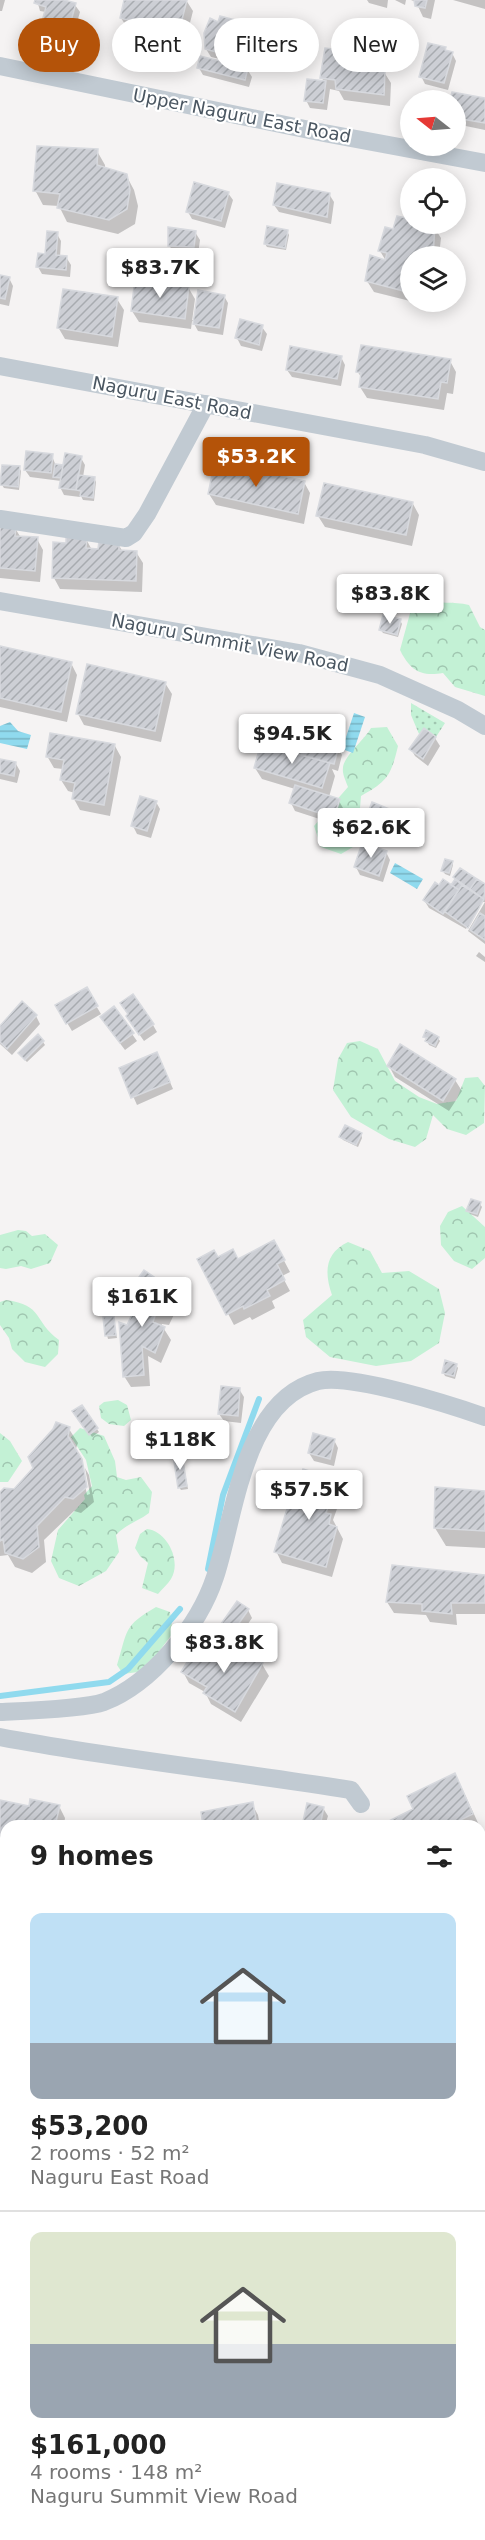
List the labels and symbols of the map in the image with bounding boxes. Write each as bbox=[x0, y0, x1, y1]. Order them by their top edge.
street label: Upper Naguru East Road bbox=[131, 84, 353, 147]
north arrow bbox=[400, 90, 466, 156]
pin: $83.7K bbox=[111, 248, 209, 299]
street label: Naguru East Road bbox=[91, 372, 253, 423]
pin: $53.2K bbox=[207, 437, 305, 488]
pin: $83.8K bbox=[341, 574, 439, 625]
street label: Naguru Summit View Road bbox=[110, 609, 350, 676]
pin: $94.5K bbox=[243, 714, 341, 765]
pin: $62.6K bbox=[322, 808, 420, 859]
pin: $161K bbox=[100, 1277, 184, 1328]
pin: $118K bbox=[138, 1420, 222, 1471]
pin: $57.5K bbox=[260, 1470, 358, 1521]
pin: $83.8K bbox=[175, 1623, 273, 1674]

